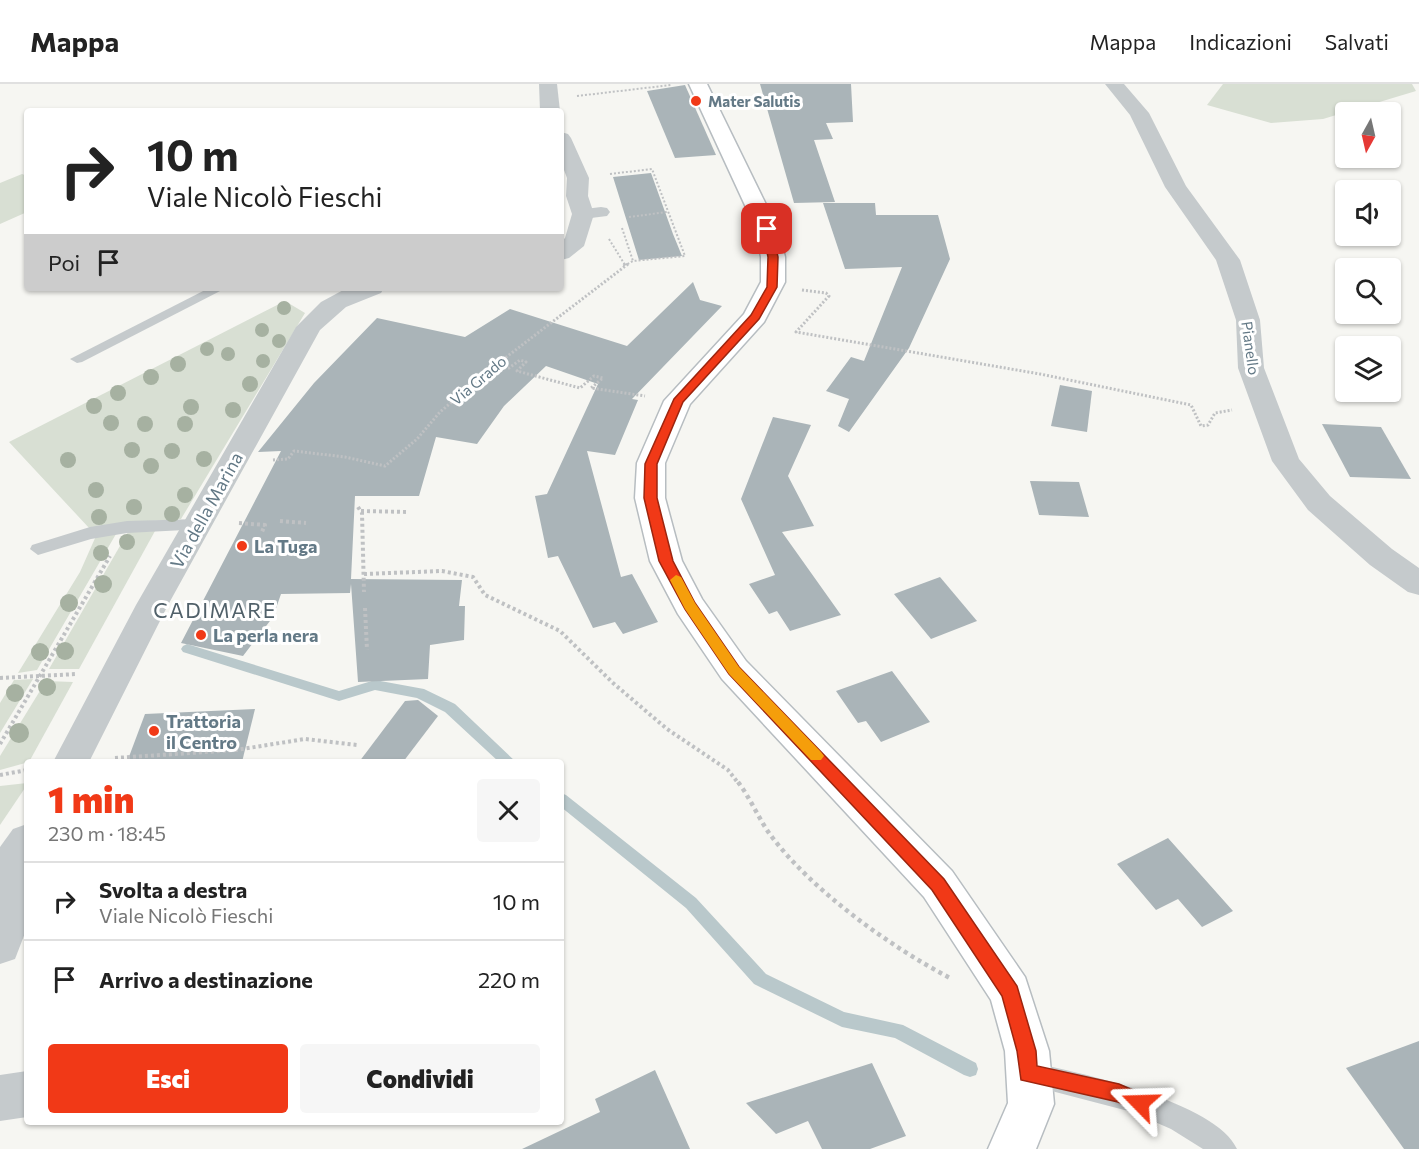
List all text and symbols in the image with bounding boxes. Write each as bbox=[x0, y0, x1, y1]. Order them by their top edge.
text: Mappa bbox=[30, 24, 119, 58]
text: Mappa bbox=[1089, 29, 1156, 54]
text: Indicazioni bbox=[1189, 29, 1292, 54]
text: Salvati bbox=[1325, 29, 1389, 54]
place label: Mater Salutis bbox=[708, 92, 801, 110]
marker: Mater Salutis bbox=[689, 94, 703, 108]
north arrow bbox=[1335, 102, 1401, 168]
map controls bbox=[1335, 102, 1401, 402]
text: 10 m bbox=[147, 128, 239, 180]
icon: right bbox=[48, 132, 126, 210]
text: Viale Nicolò Fieschi bbox=[147, 180, 383, 213]
button: sound bbox=[1335, 180, 1401, 246]
pin bbox=[741, 203, 792, 254]
icon: arrive bbox=[750, 212, 783, 245]
icon: arrive bbox=[92, 246, 125, 279]
text: Poi bbox=[48, 249, 80, 276]
button: search bbox=[1335, 258, 1401, 324]
street label: Pianello bbox=[1238, 320, 1264, 376]
button: layers bbox=[1335, 336, 1401, 402]
street label: Via Grado bbox=[446, 351, 510, 408]
street label: Via della Marina bbox=[165, 448, 247, 572]
place label: La Tuga bbox=[254, 535, 317, 557]
marker: La Tuga bbox=[235, 539, 249, 553]
district label: CADIMARE bbox=[153, 597, 277, 622]
place label: La perla nera bbox=[213, 624, 318, 646]
marker: La perla nera bbox=[194, 628, 208, 642]
place label: Trattoria il Centro bbox=[166, 710, 241, 753]
marker: Trattoria il Centro bbox=[147, 724, 161, 738]
text: 1 min bbox=[48, 776, 134, 820]
button: close bbox=[477, 779, 540, 842]
text: 230 m · 18:45 bbox=[48, 821, 166, 845]
text: Svolta a destra bbox=[99, 876, 247, 903]
icon: right bbox=[48, 885, 81, 918]
text: 10 m bbox=[493, 888, 540, 915]
text: Viale Nicolò Fieschi bbox=[99, 903, 273, 927]
icon: arrive bbox=[48, 963, 81, 996]
text: Arrivo a destinazione bbox=[99, 966, 313, 993]
text: 220 m bbox=[478, 966, 540, 993]
button: Esci bbox=[48, 1044, 288, 1113]
button: Condividi bbox=[300, 1044, 540, 1113]
position arrow bbox=[1108, 1071, 1172, 1135]

